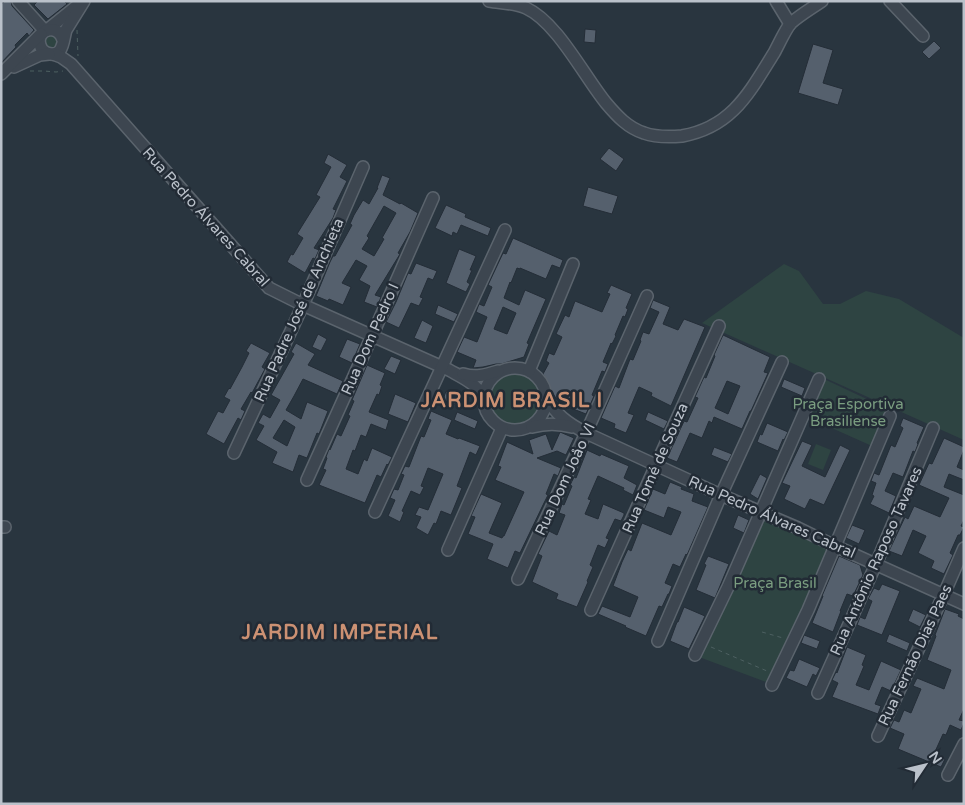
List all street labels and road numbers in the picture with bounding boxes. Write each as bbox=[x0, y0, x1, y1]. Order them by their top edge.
street label: Rua Pedro Álvares Cabral bbox=[139, 144, 273, 290]
street label: Rua Padre José de Anchieta bbox=[250, 215, 348, 405]
street label: Rua Dom Pedro I bbox=[337, 280, 403, 398]
street label: Rua Tomé de Souza bbox=[618, 400, 692, 536]
street label: Rua Dom Joåo VI bbox=[531, 420, 599, 538]
street label: Rua Antônio Raposo Tavares bbox=[826, 464, 926, 658]
street label: Rua Pedro Álvares Cabral bbox=[686, 472, 858, 562]
street label: Rua Fernão Dias Paes bbox=[874, 582, 956, 728]

